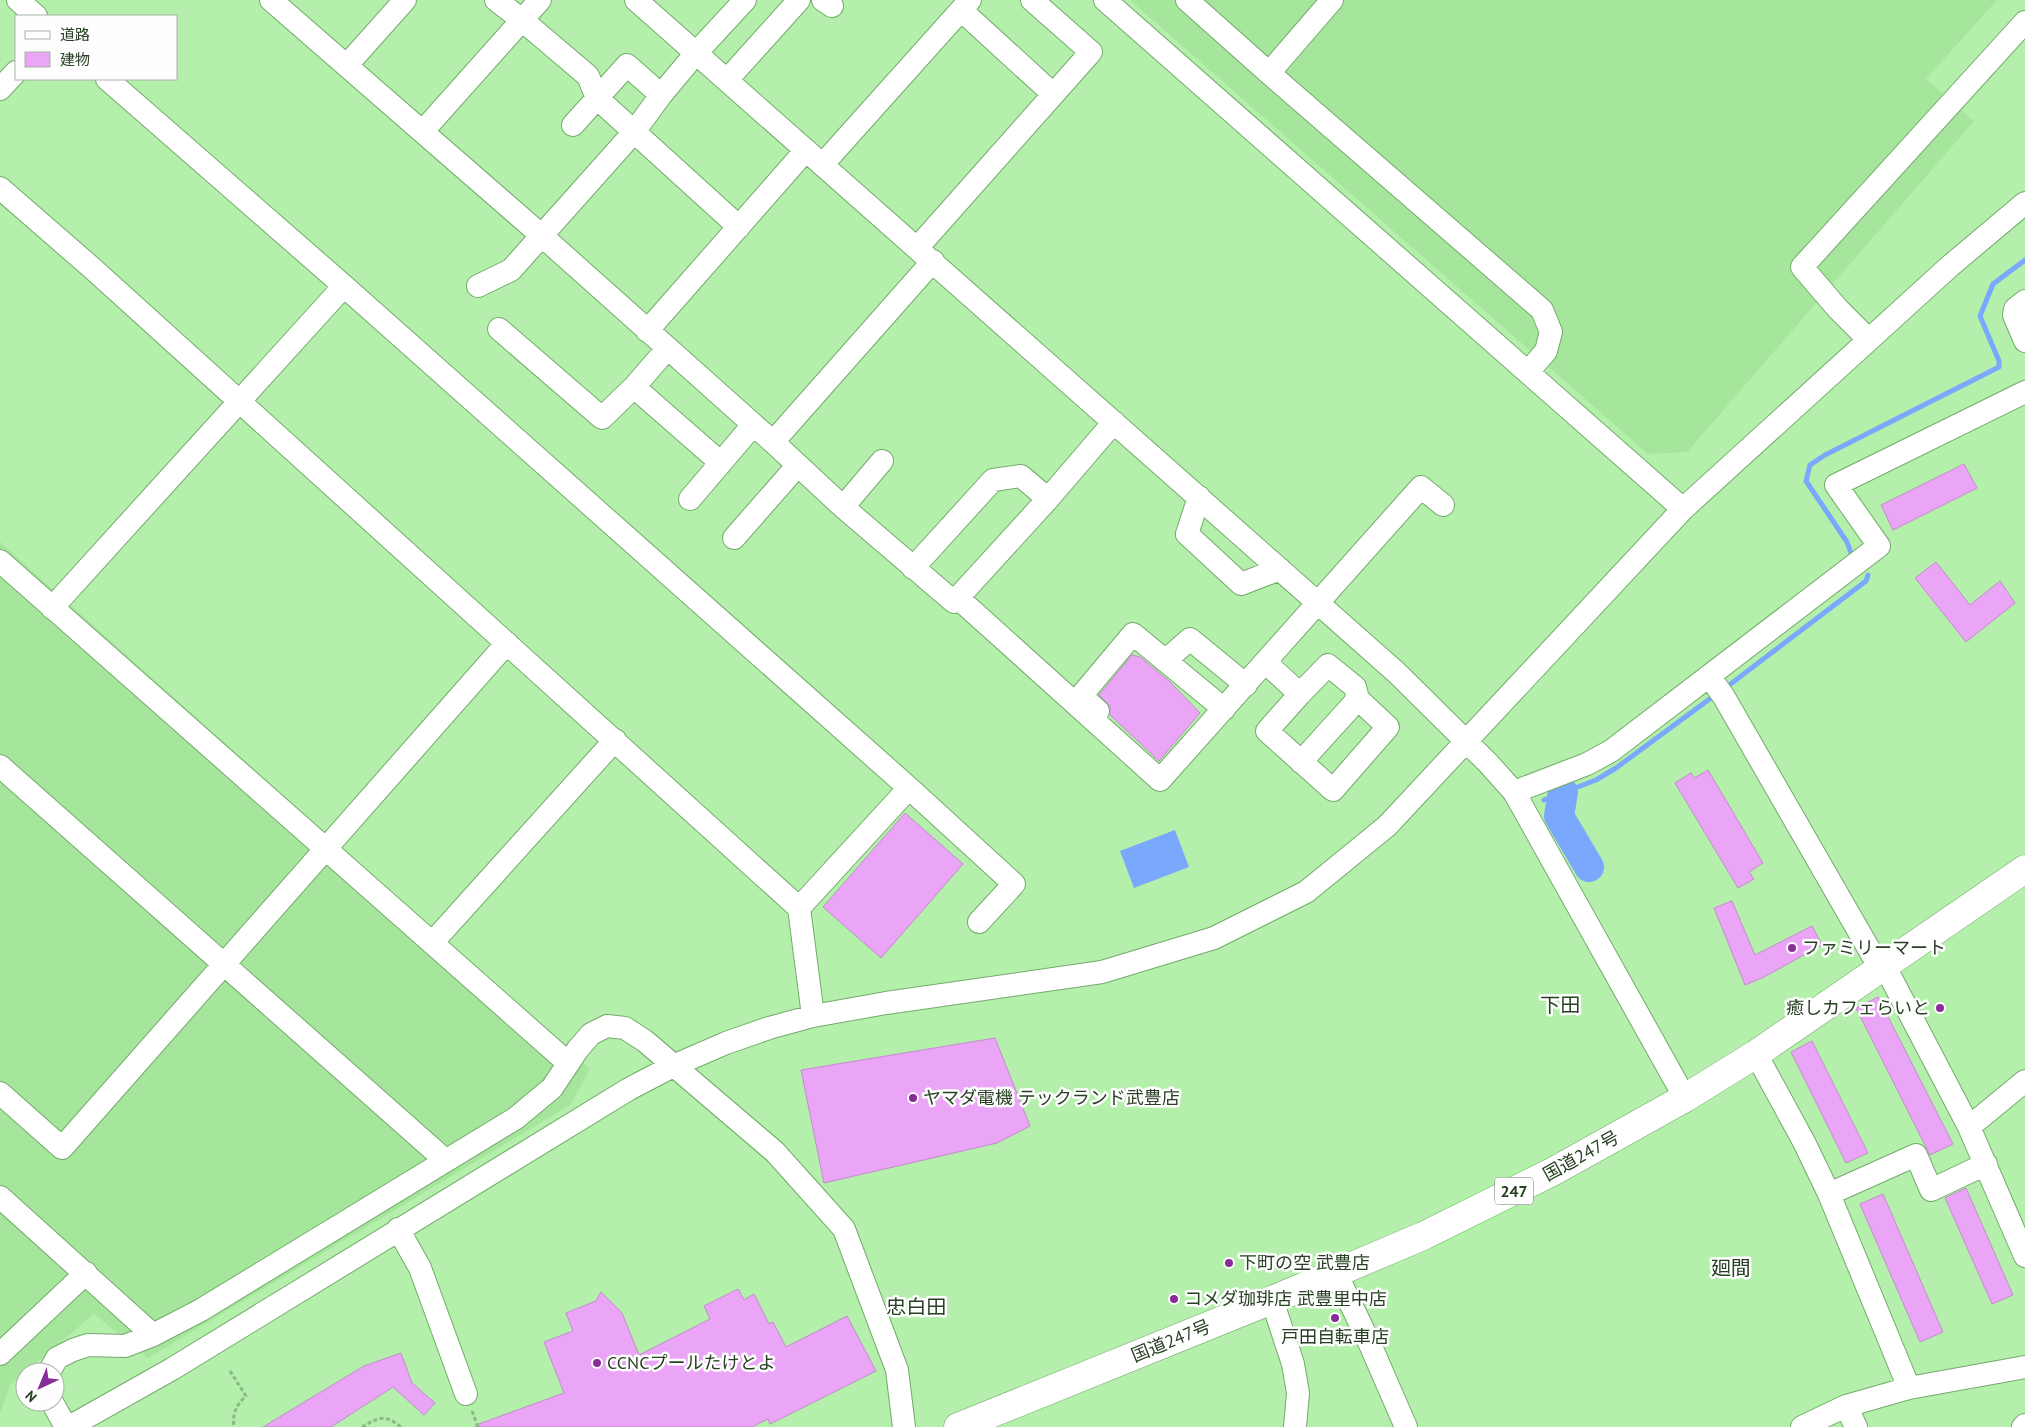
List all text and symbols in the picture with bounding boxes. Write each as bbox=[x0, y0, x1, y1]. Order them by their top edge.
legend bbox=[15, 15, 178, 80]
text: 道路 bbox=[60, 25, 90, 44]
text: 建物 bbox=[60, 50, 90, 69]
place label: ファミリーマート bbox=[1802, 936, 1946, 959]
marker: ファミリーマート bbox=[1786, 942, 1798, 954]
district label: 下田 bbox=[1540, 992, 1580, 1018]
place label: 癒しカフェらいと bbox=[1786, 996, 1930, 1019]
marker: 癒しカフェらいと bbox=[1934, 1002, 1946, 1014]
place label: ヤマダ電機 テックランド武豊店 bbox=[923, 1086, 1180, 1109]
marker: ヤマダ電機 テックランド武豊店 bbox=[907, 1092, 919, 1104]
street label: 国道247号 bbox=[1539, 1125, 1623, 1186]
road number: 247 bbox=[1495, 1178, 1533, 1204]
place label: 下町の空 武豊店 bbox=[1239, 1251, 1370, 1274]
district label: 廻間 bbox=[1711, 1255, 1751, 1281]
marker: 下町の空 武豊店 bbox=[1223, 1257, 1235, 1269]
place label: コメダ珈琲店 武豊里中店 bbox=[1184, 1287, 1387, 1310]
marker: コメダ珈琲店 武豊里中店 bbox=[1168, 1293, 1180, 1305]
district label: 忠白田 bbox=[886, 1294, 946, 1320]
marker: 戸田自転車店 bbox=[1329, 1312, 1341, 1324]
street label: 国道247号 bbox=[1128, 1314, 1214, 1367]
place label: 戸田自転車店 bbox=[1281, 1325, 1389, 1348]
place label: CCNCプールたけとよ bbox=[607, 1351, 775, 1374]
marker: CCNCプールたけとよ bbox=[591, 1357, 603, 1369]
north arrow bbox=[15, 1362, 65, 1412]
text: N bbox=[21, 1387, 41, 1406]

